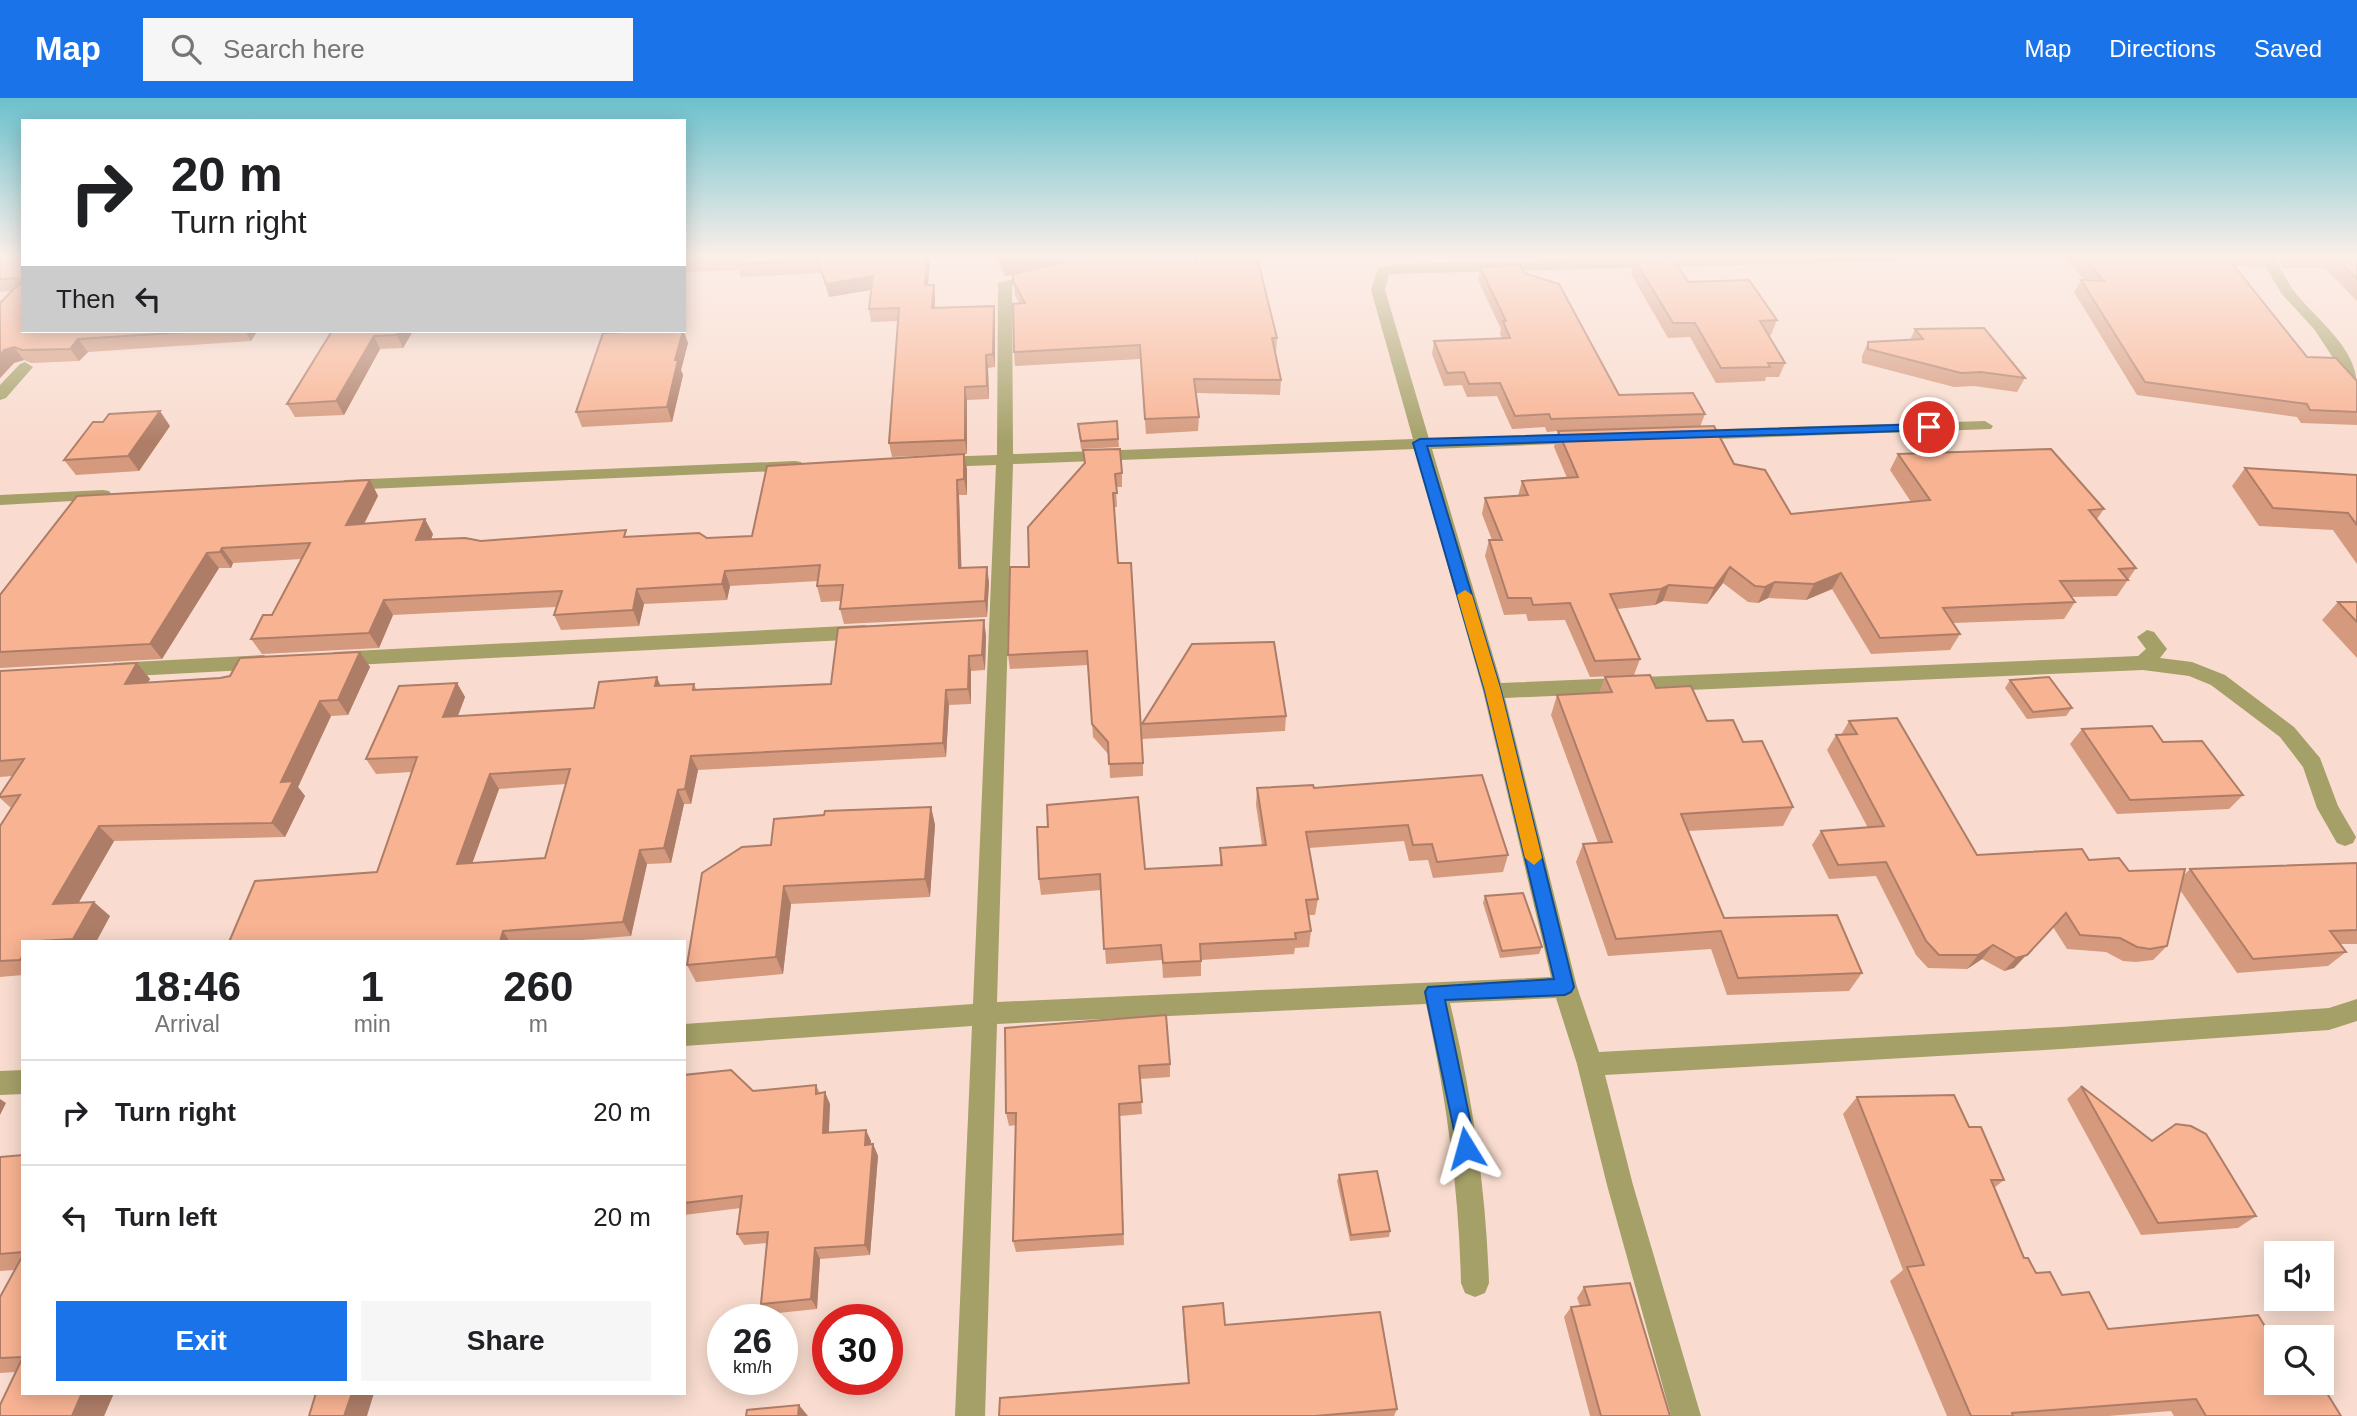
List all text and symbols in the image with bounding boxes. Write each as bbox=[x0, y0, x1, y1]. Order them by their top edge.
search box bbox=[143, 18, 633, 81]
text: Map bbox=[35, 30, 101, 67]
icon: search bbox=[167, 30, 205, 68]
text: Search here bbox=[223, 34, 365, 64]
text: Map bbox=[2025, 35, 2071, 62]
text: Directions bbox=[2109, 35, 2216, 62]
text: Saved bbox=[2254, 35, 2322, 62]
icon: right bbox=[56, 147, 147, 238]
text: 20 m bbox=[171, 147, 283, 201]
text: Turn right bbox=[171, 204, 307, 240]
icon: left bbox=[129, 280, 167, 318]
text: Then bbox=[56, 284, 115, 314]
pin bbox=[1899, 397, 1959, 457]
icon: arrive bbox=[1910, 408, 1948, 446]
text: 18:46 bbox=[134, 963, 241, 1010]
text: 1 bbox=[360, 963, 384, 1010]
text: 260 bbox=[503, 963, 573, 1010]
text: Arrival bbox=[155, 1011, 220, 1037]
text: min bbox=[354, 1011, 391, 1037]
text: m bbox=[529, 1011, 548, 1037]
icon: right bbox=[56, 1094, 94, 1132]
text: Turn right bbox=[115, 1097, 236, 1127]
text: 20 m bbox=[593, 1097, 651, 1127]
position arrow bbox=[1429, 1111, 1503, 1185]
icon: left bbox=[56, 1199, 94, 1237]
text: Turn left bbox=[115, 1202, 217, 1232]
text: 20 m bbox=[593, 1202, 651, 1232]
map controls bbox=[2264, 1241, 2334, 1395]
button: sound bbox=[2264, 1241, 2334, 1311]
button: Exit bbox=[56, 1301, 347, 1381]
button: Share bbox=[361, 1301, 651, 1381]
speed limit sign: 30 bbox=[812, 1304, 903, 1395]
text: 26 bbox=[733, 1321, 772, 1360]
button: search bbox=[2264, 1325, 2334, 1395]
text: km/h bbox=[733, 1357, 772, 1377]

